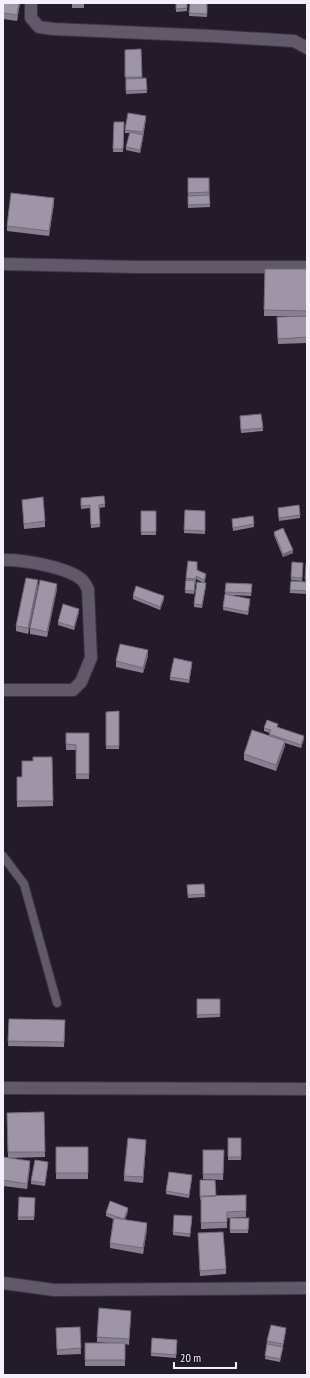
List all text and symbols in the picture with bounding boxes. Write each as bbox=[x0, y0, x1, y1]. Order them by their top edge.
scale bar bbox=[174, 1344, 236, 1370]
text: 20 m bbox=[180, 1350, 201, 1365]

